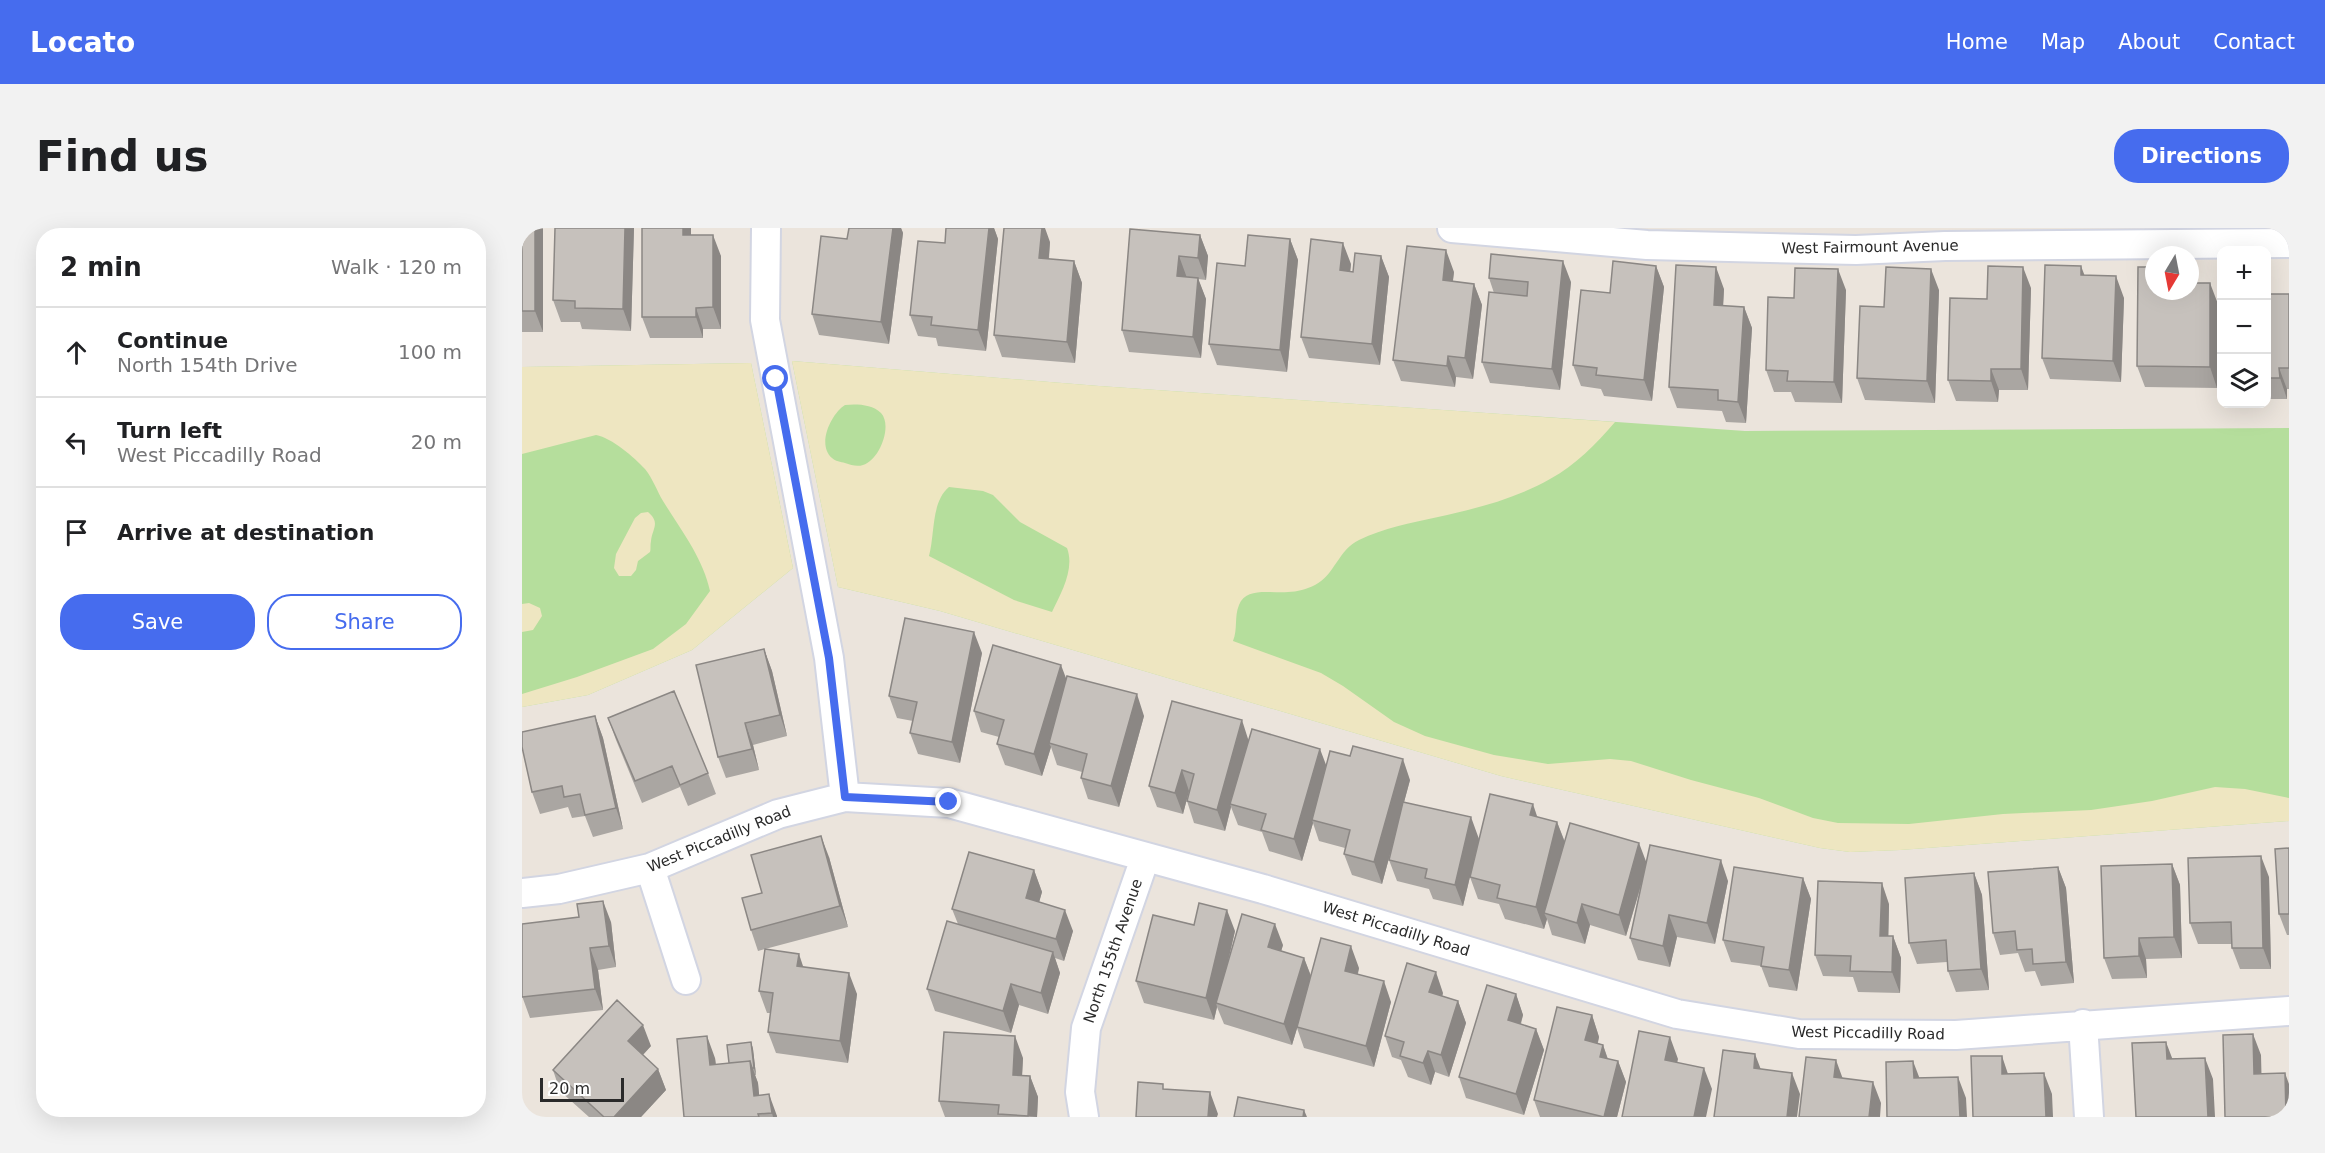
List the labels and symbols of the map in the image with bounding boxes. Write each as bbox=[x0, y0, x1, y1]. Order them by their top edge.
street label: West Fairmount Avenue bbox=[1781, 236, 1959, 258]
north arrow bbox=[2145, 246, 2199, 300]
route start bbox=[762, 365, 788, 391]
route end bbox=[935, 788, 961, 814]
street label: West Piccadilly Road bbox=[644, 802, 794, 876]
street label: North 155th Avenue bbox=[1080, 877, 1146, 1025]
street label: West Piccadilly Road bbox=[1320, 898, 1472, 960]
street label: West Piccadilly Road bbox=[1791, 1023, 1945, 1043]
scale bar bbox=[540, 1075, 624, 1102]

